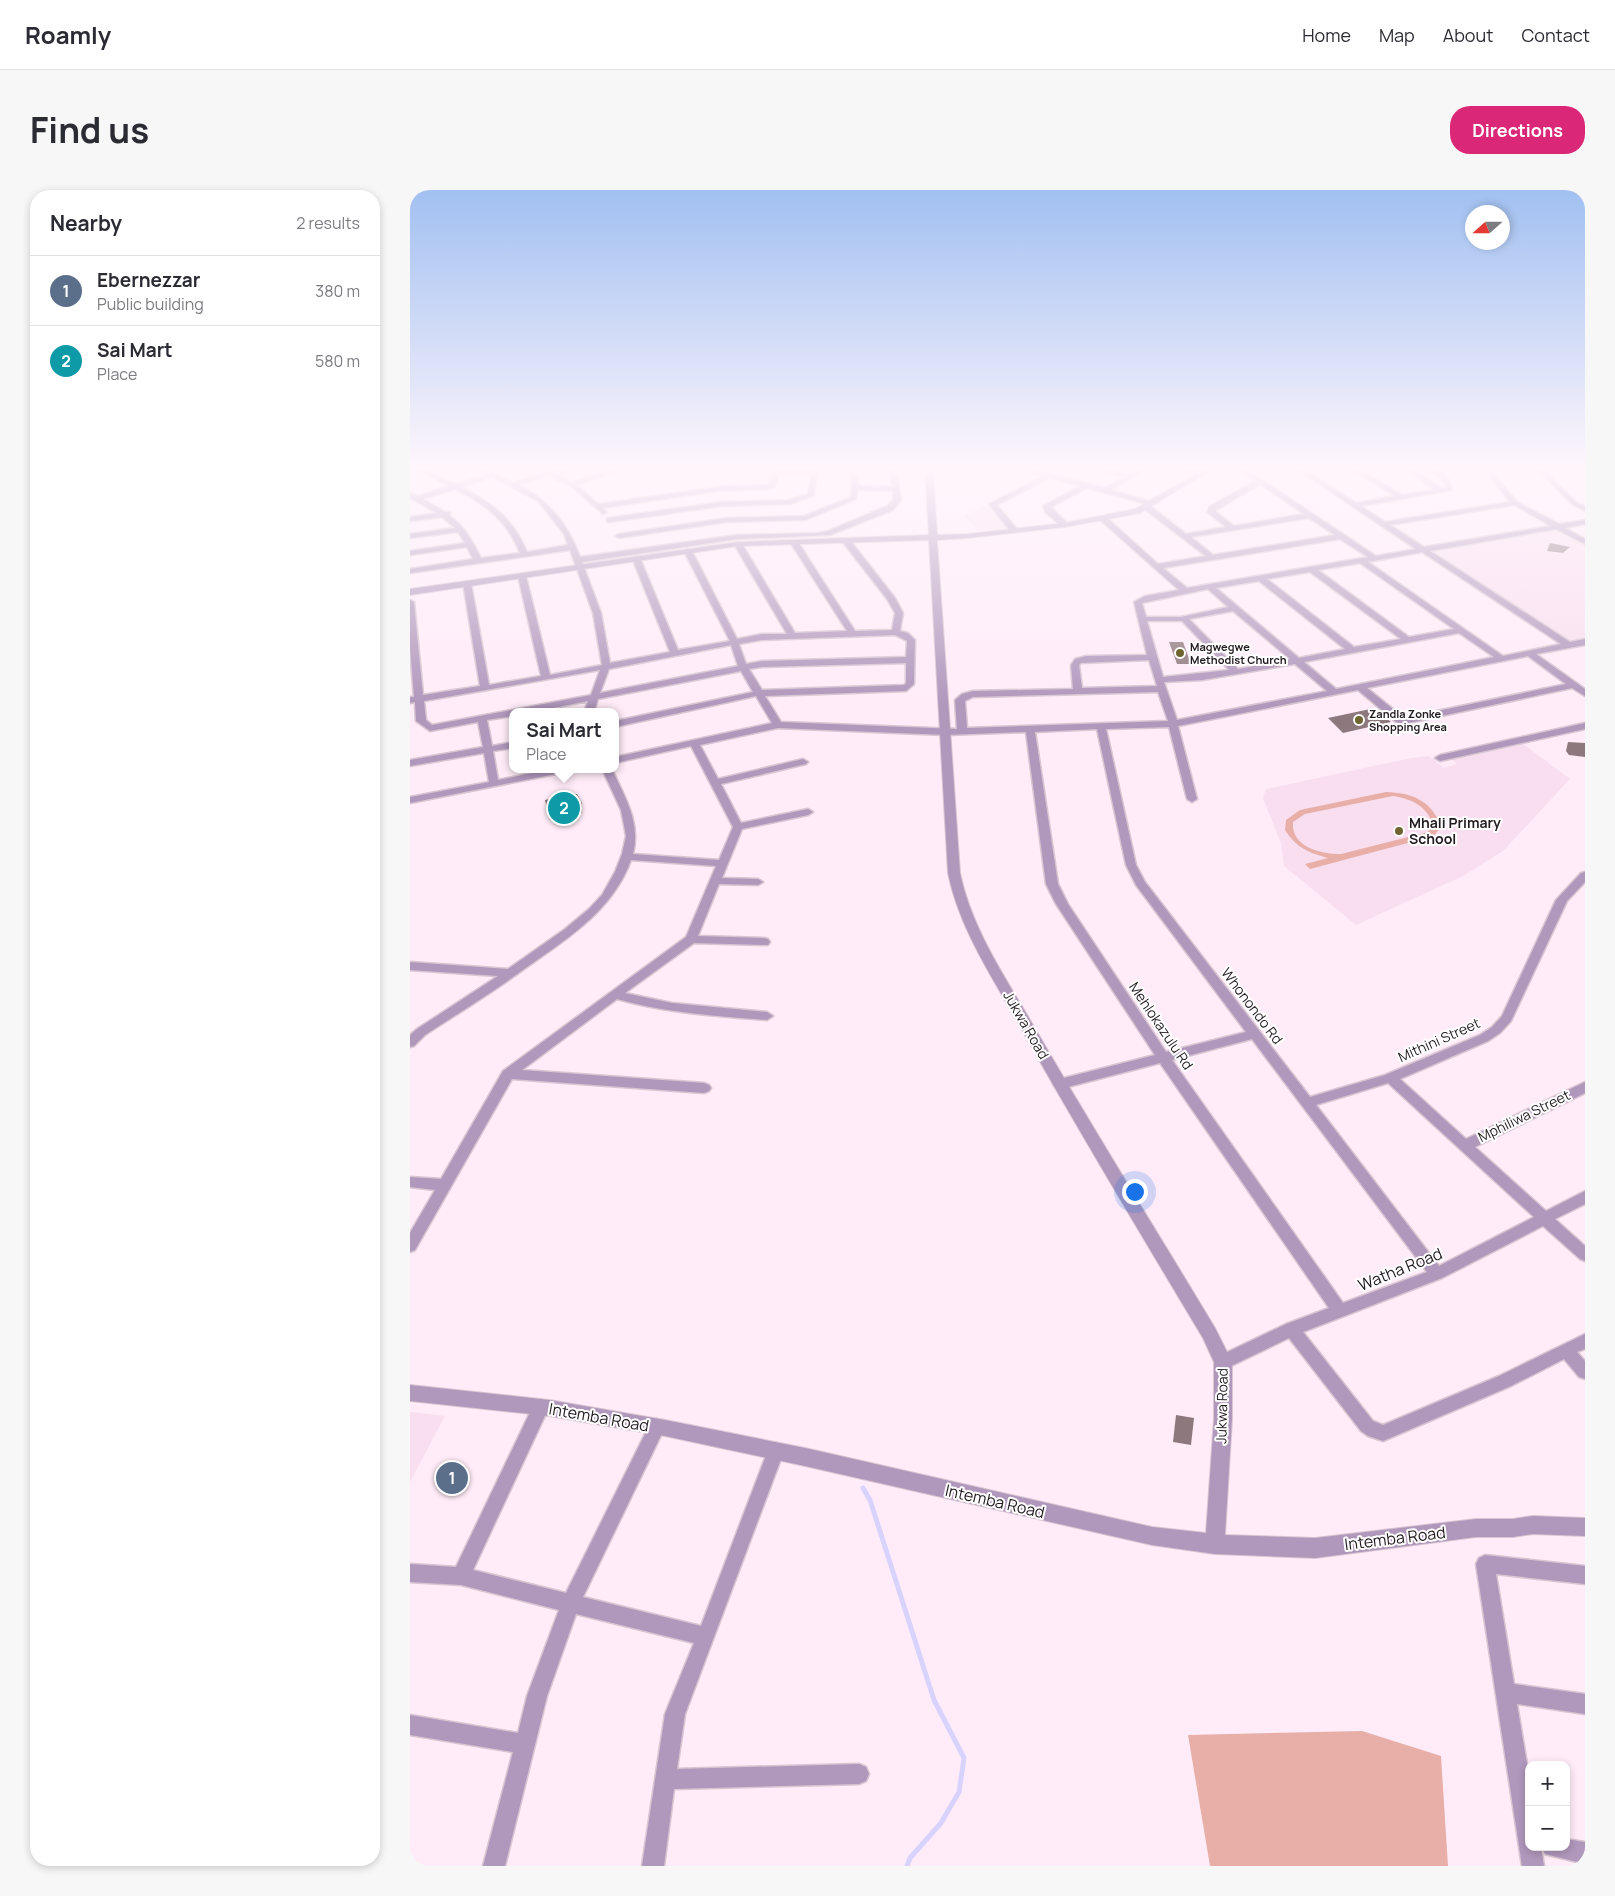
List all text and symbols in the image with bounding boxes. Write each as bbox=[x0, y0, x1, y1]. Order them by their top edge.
text: Roamly bbox=[25, 18, 111, 51]
text: Home bbox=[1302, 23, 1351, 47]
text: Map bbox=[1379, 23, 1415, 47]
text: About bbox=[1443, 23, 1493, 47]
text: Contact bbox=[1521, 23, 1590, 47]
text: Find us bbox=[30, 106, 149, 154]
button: Directions bbox=[1450, 106, 1585, 154]
north arrow bbox=[1465, 205, 1510, 250]
text: Nearby bbox=[50, 209, 122, 237]
text: 2 results bbox=[296, 212, 360, 234]
text: Ebernezzar bbox=[97, 267, 200, 293]
text: 1 bbox=[62, 280, 70, 302]
text: 380 m bbox=[315, 280, 360, 302]
text: Public building bbox=[97, 293, 204, 315]
text: Sai Mart bbox=[97, 337, 173, 363]
text: 2 bbox=[61, 350, 71, 372]
text: 580 m bbox=[315, 350, 360, 372]
text: Place bbox=[97, 363, 137, 385]
place label: Magwegwe Methodist Church bbox=[1190, 639, 1287, 667]
marker: Magwegwe Methodist Church bbox=[1174, 647, 1186, 659]
place label: Zandla Zonke Shopping Area bbox=[1369, 706, 1447, 734]
popup bbox=[509, 708, 619, 773]
marker: Zandla Zonke Shopping Area bbox=[1353, 714, 1365, 726]
text: Sai Mart bbox=[526, 717, 602, 743]
text: Place bbox=[526, 743, 566, 765]
pin: 2 bbox=[548, 789, 580, 827]
place label: Mhali Primary School bbox=[1409, 813, 1501, 848]
marker: Mhali Primary School bbox=[1393, 825, 1405, 837]
street label: Whonondo Rd bbox=[1217, 964, 1287, 1048]
street label: Mehlokazulu Rd bbox=[1125, 978, 1198, 1073]
street label: Jukwa Road bbox=[999, 987, 1054, 1062]
street label: Mithini Street bbox=[1395, 1013, 1483, 1066]
street label: Mphiliwa Street bbox=[1475, 1085, 1573, 1146]
your location bbox=[1122, 1179, 1148, 1205]
street label: Watha Road bbox=[1355, 1242, 1445, 1296]
street label: Jukwa Road bbox=[1211, 1368, 1232, 1444]
street label: Intemba Road bbox=[547, 1397, 651, 1437]
pin: 1 bbox=[436, 1459, 468, 1497]
street label: Intemba Road bbox=[943, 1479, 1047, 1523]
street label: Intemba Road bbox=[1343, 1521, 1447, 1555]
map controls bbox=[1525, 1761, 1570, 1851]
button: + bbox=[1525, 1761, 1570, 1806]
button: − bbox=[1525, 1806, 1570, 1851]

